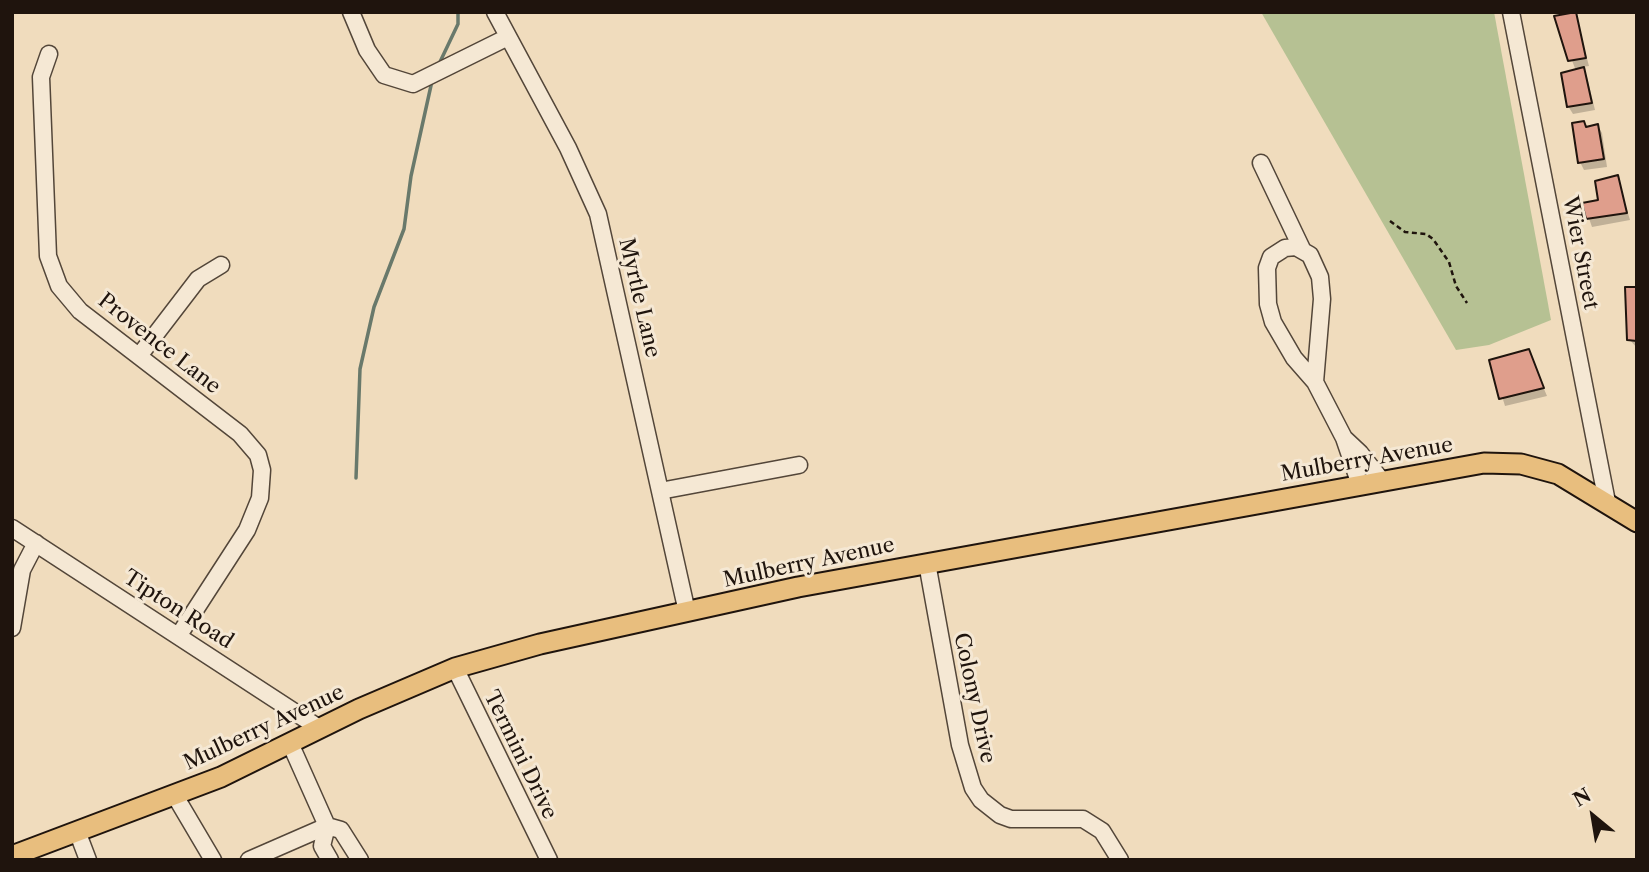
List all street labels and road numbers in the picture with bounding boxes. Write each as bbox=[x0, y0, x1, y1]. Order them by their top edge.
street label: Wier Street bbox=[1557, 194, 1603, 312]
street label: Myrtle Lane bbox=[613, 236, 665, 360]
street label: Provence Lane bbox=[93, 288, 225, 400]
street label: Mulberry Avenue bbox=[1279, 432, 1455, 488]
street label: Mulberry Avenue bbox=[721, 533, 897, 593]
street label: Tipton Road bbox=[118, 565, 238, 655]
street label: Colony Drive bbox=[948, 631, 1000, 765]
street label: Mulberry Avenue bbox=[180, 680, 348, 776]
street label: Termini Drive bbox=[478, 687, 562, 823]

